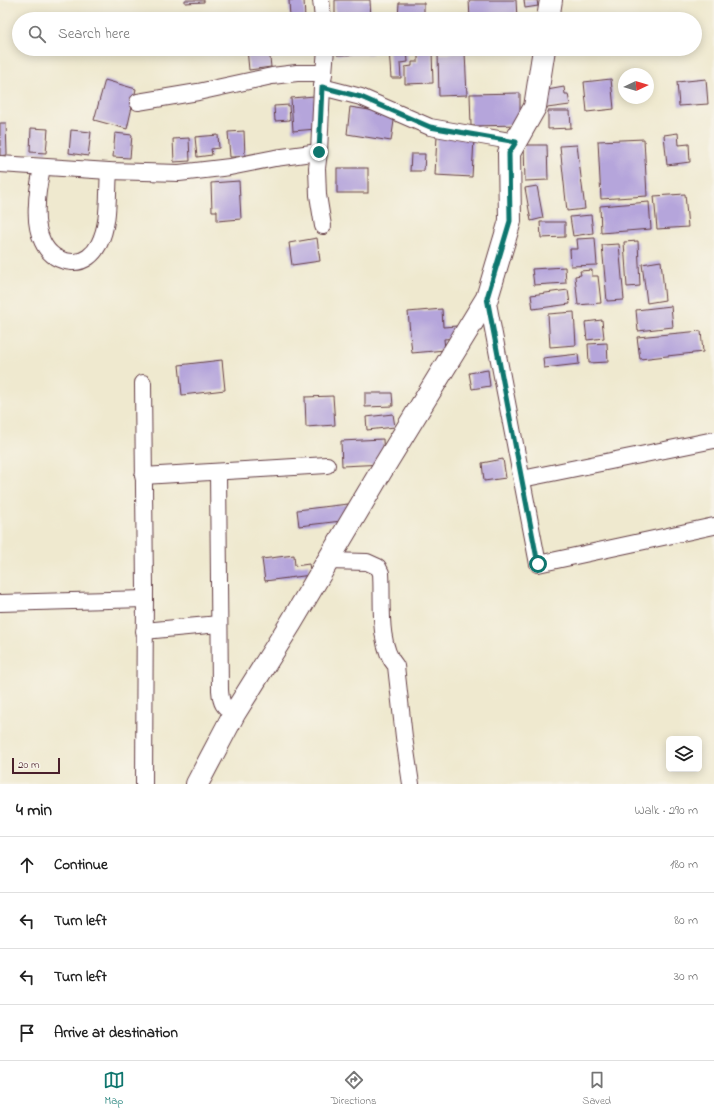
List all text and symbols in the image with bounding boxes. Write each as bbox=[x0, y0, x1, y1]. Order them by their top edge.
search box bbox=[12, 12, 702, 56]
icon: search bbox=[26, 23, 48, 45]
text: Search here bbox=[58, 23, 130, 45]
north arrow bbox=[618, 68, 654, 104]
route end bbox=[310, 143, 328, 161]
route start bbox=[529, 555, 547, 573]
map controls bbox=[666, 736, 702, 772]
button: layers bbox=[666, 736, 702, 772]
scale bar bbox=[12, 756, 60, 775]
text: 20 m bbox=[18, 757, 40, 773]
text: 4 min bbox=[16, 798, 52, 823]
text: Walk · 290 m bbox=[634, 801, 698, 820]
icon: ahead bbox=[16, 854, 38, 876]
text: Continue bbox=[54, 854, 108, 876]
text: 180 m bbox=[670, 855, 698, 874]
icon: left bbox=[16, 910, 38, 932]
text: Turn left bbox=[54, 910, 107, 932]
text: 80 m bbox=[674, 911, 698, 930]
icon: left bbox=[16, 966, 38, 988]
text: Turn left bbox=[54, 966, 107, 988]
text: 30 m bbox=[674, 967, 698, 986]
icon: arrive bbox=[16, 1022, 38, 1044]
text: Arrive at destination bbox=[54, 1022, 178, 1044]
tab: Map bbox=[103, 1069, 125, 1109]
tab: Directions bbox=[331, 1069, 376, 1109]
tab: Saved bbox=[582, 1069, 611, 1109]

